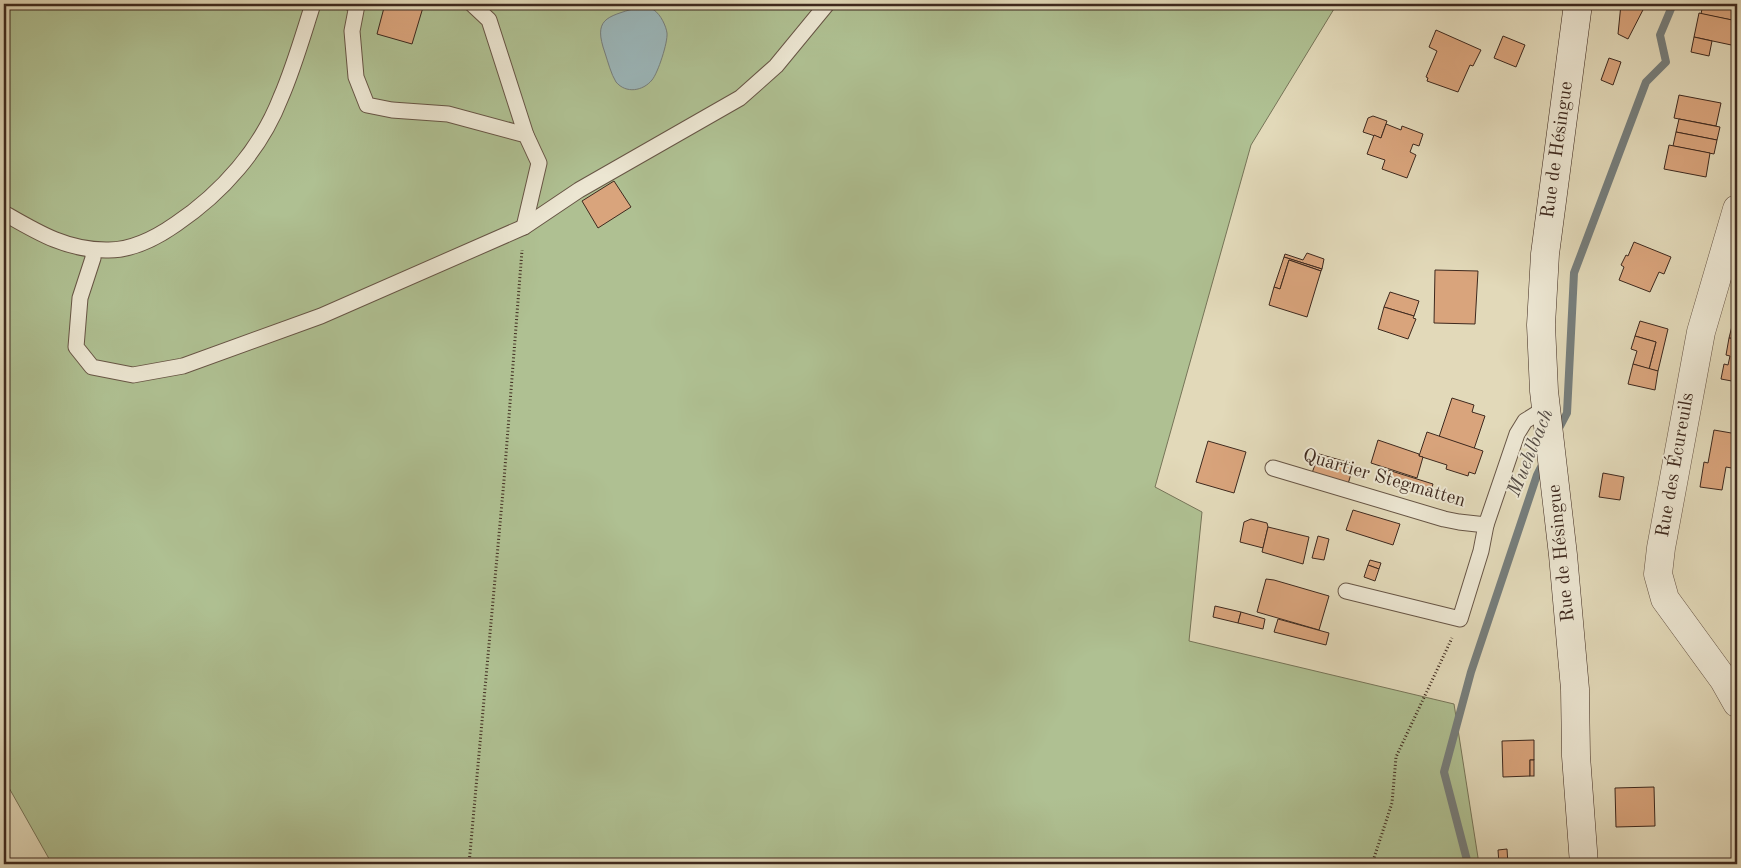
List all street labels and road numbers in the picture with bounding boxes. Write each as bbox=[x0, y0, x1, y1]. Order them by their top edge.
street label: Rue de Hésingue bbox=[1539, 80, 1577, 220]
street label: Rue des Écureuils bbox=[1650, 390, 1698, 539]
street label: Quartier Stegmatten bbox=[1300, 447, 1468, 511]
street label: Rue de Hésingue bbox=[1545, 483, 1579, 623]

